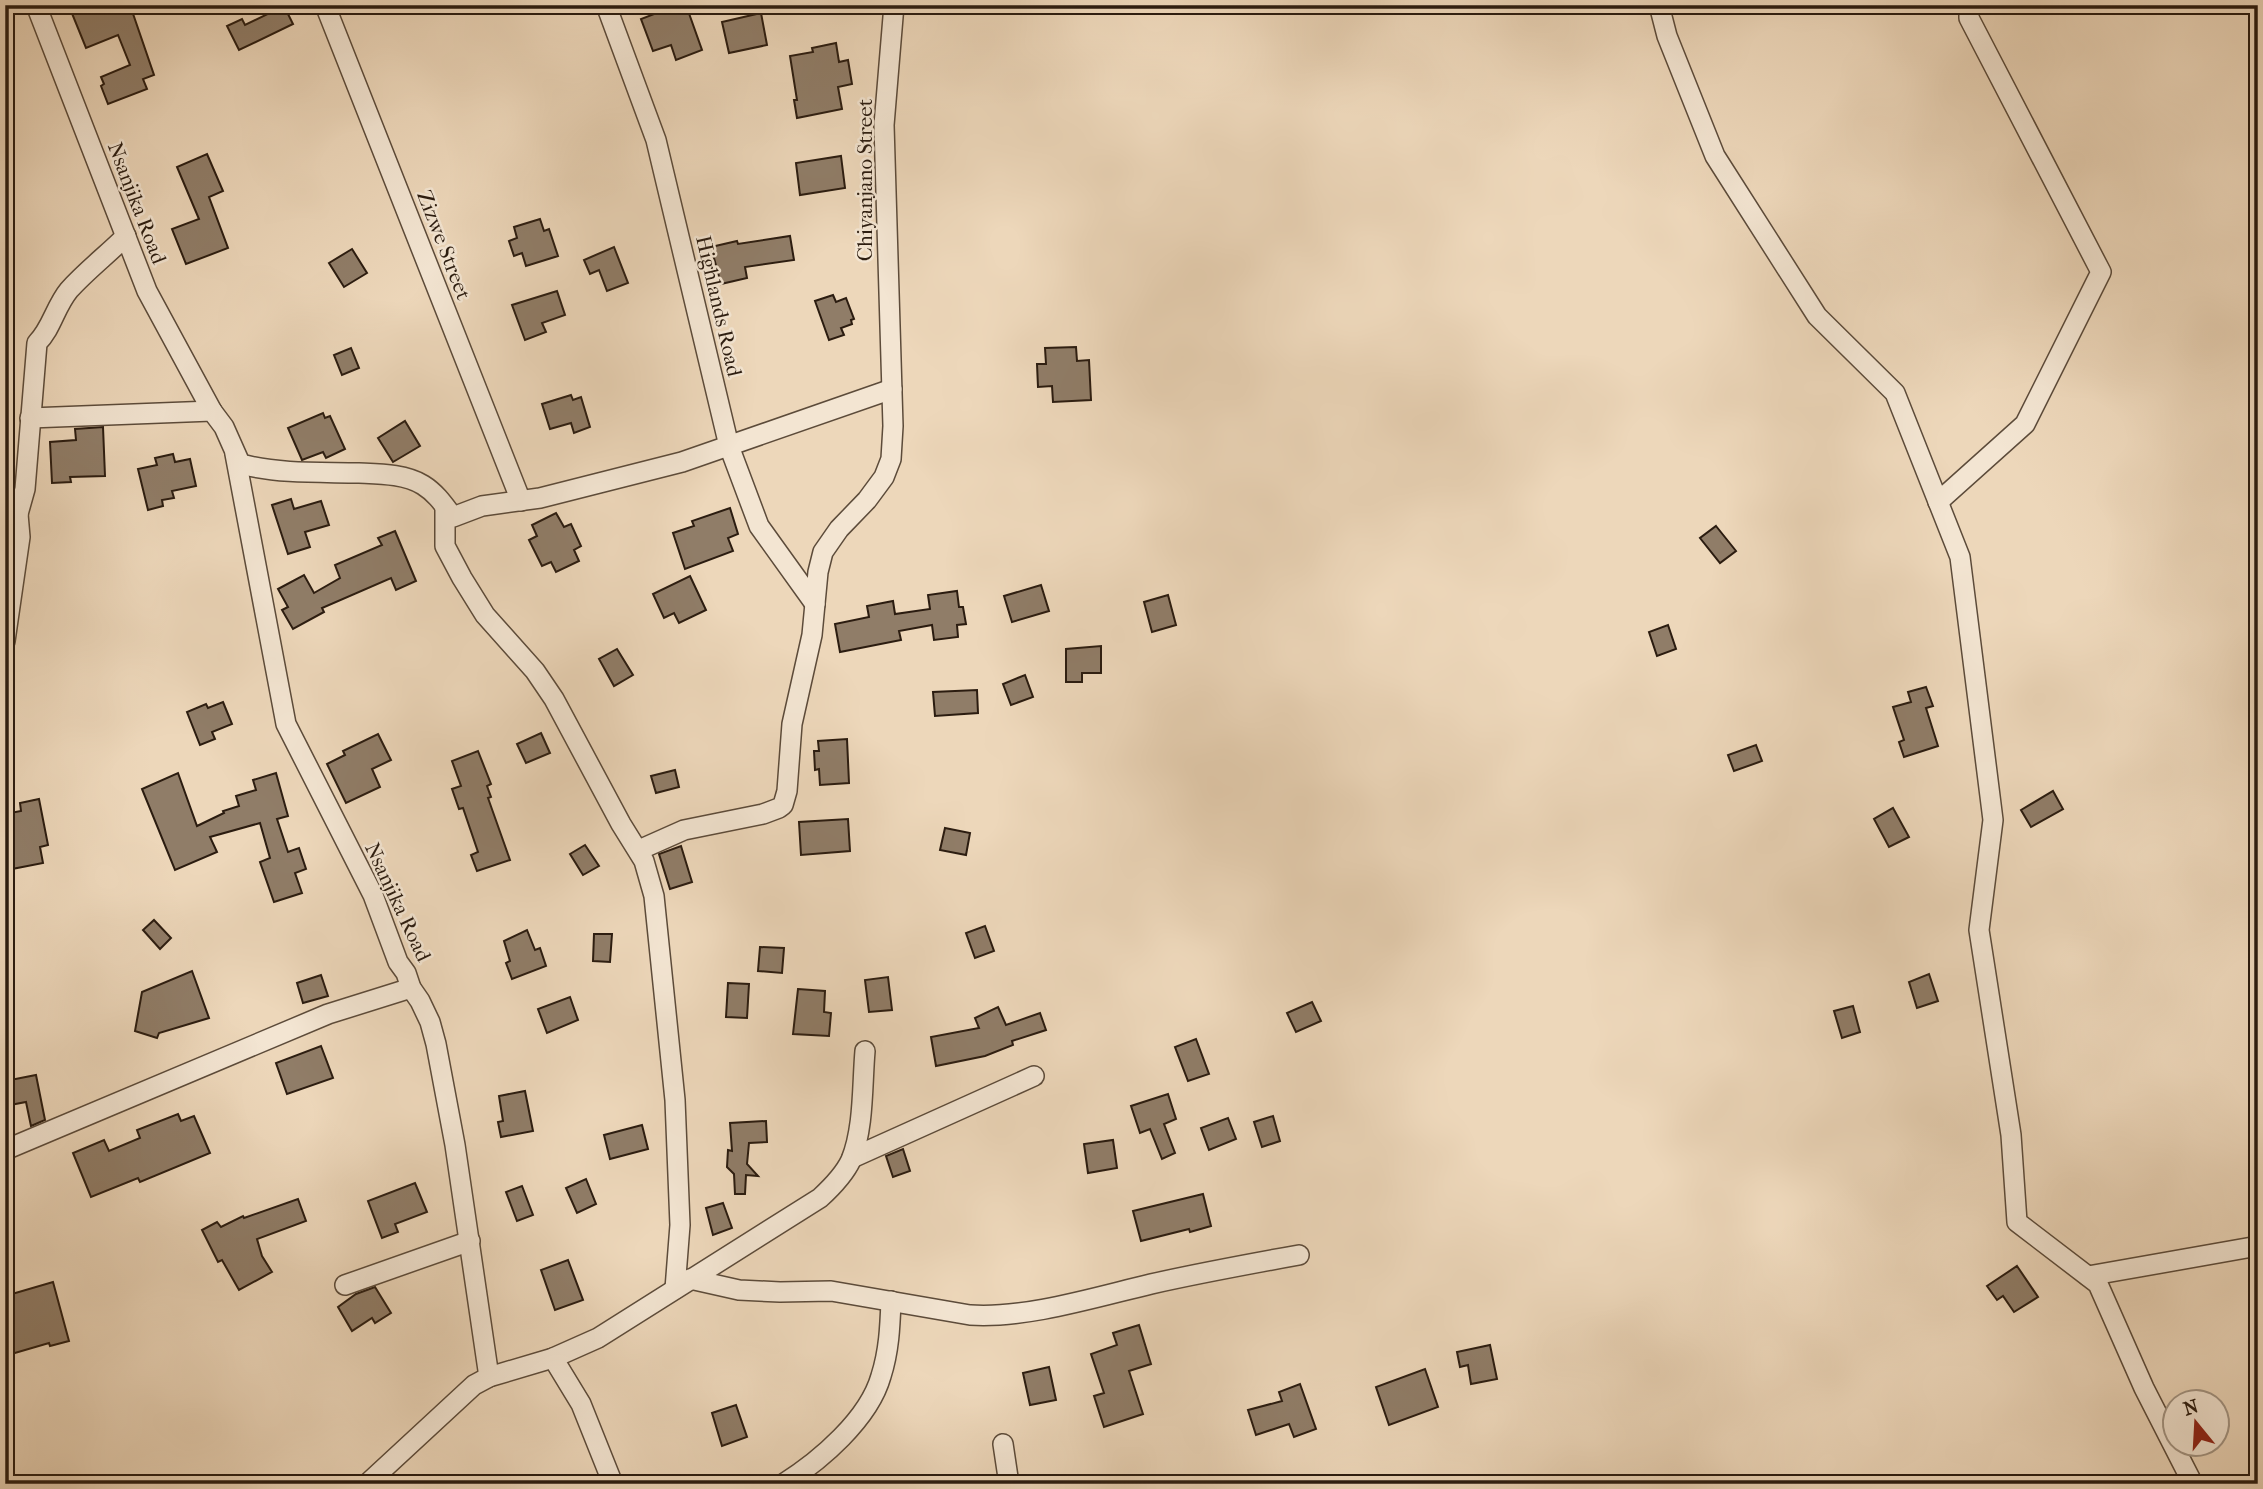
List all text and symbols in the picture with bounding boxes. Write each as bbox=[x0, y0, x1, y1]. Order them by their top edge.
street label: Chiyanjano Street bbox=[853, 98, 877, 261]
street label: Nsanjika Road bbox=[103, 139, 171, 268]
street label: Zizwe Street bbox=[412, 187, 476, 304]
street label: Highlands Road bbox=[691, 233, 747, 379]
street label: Nsanjika Road bbox=[360, 839, 436, 966]
north arrow bbox=[2162, 1388, 2232, 1458]
text: N bbox=[2181, 1395, 2202, 1420]

